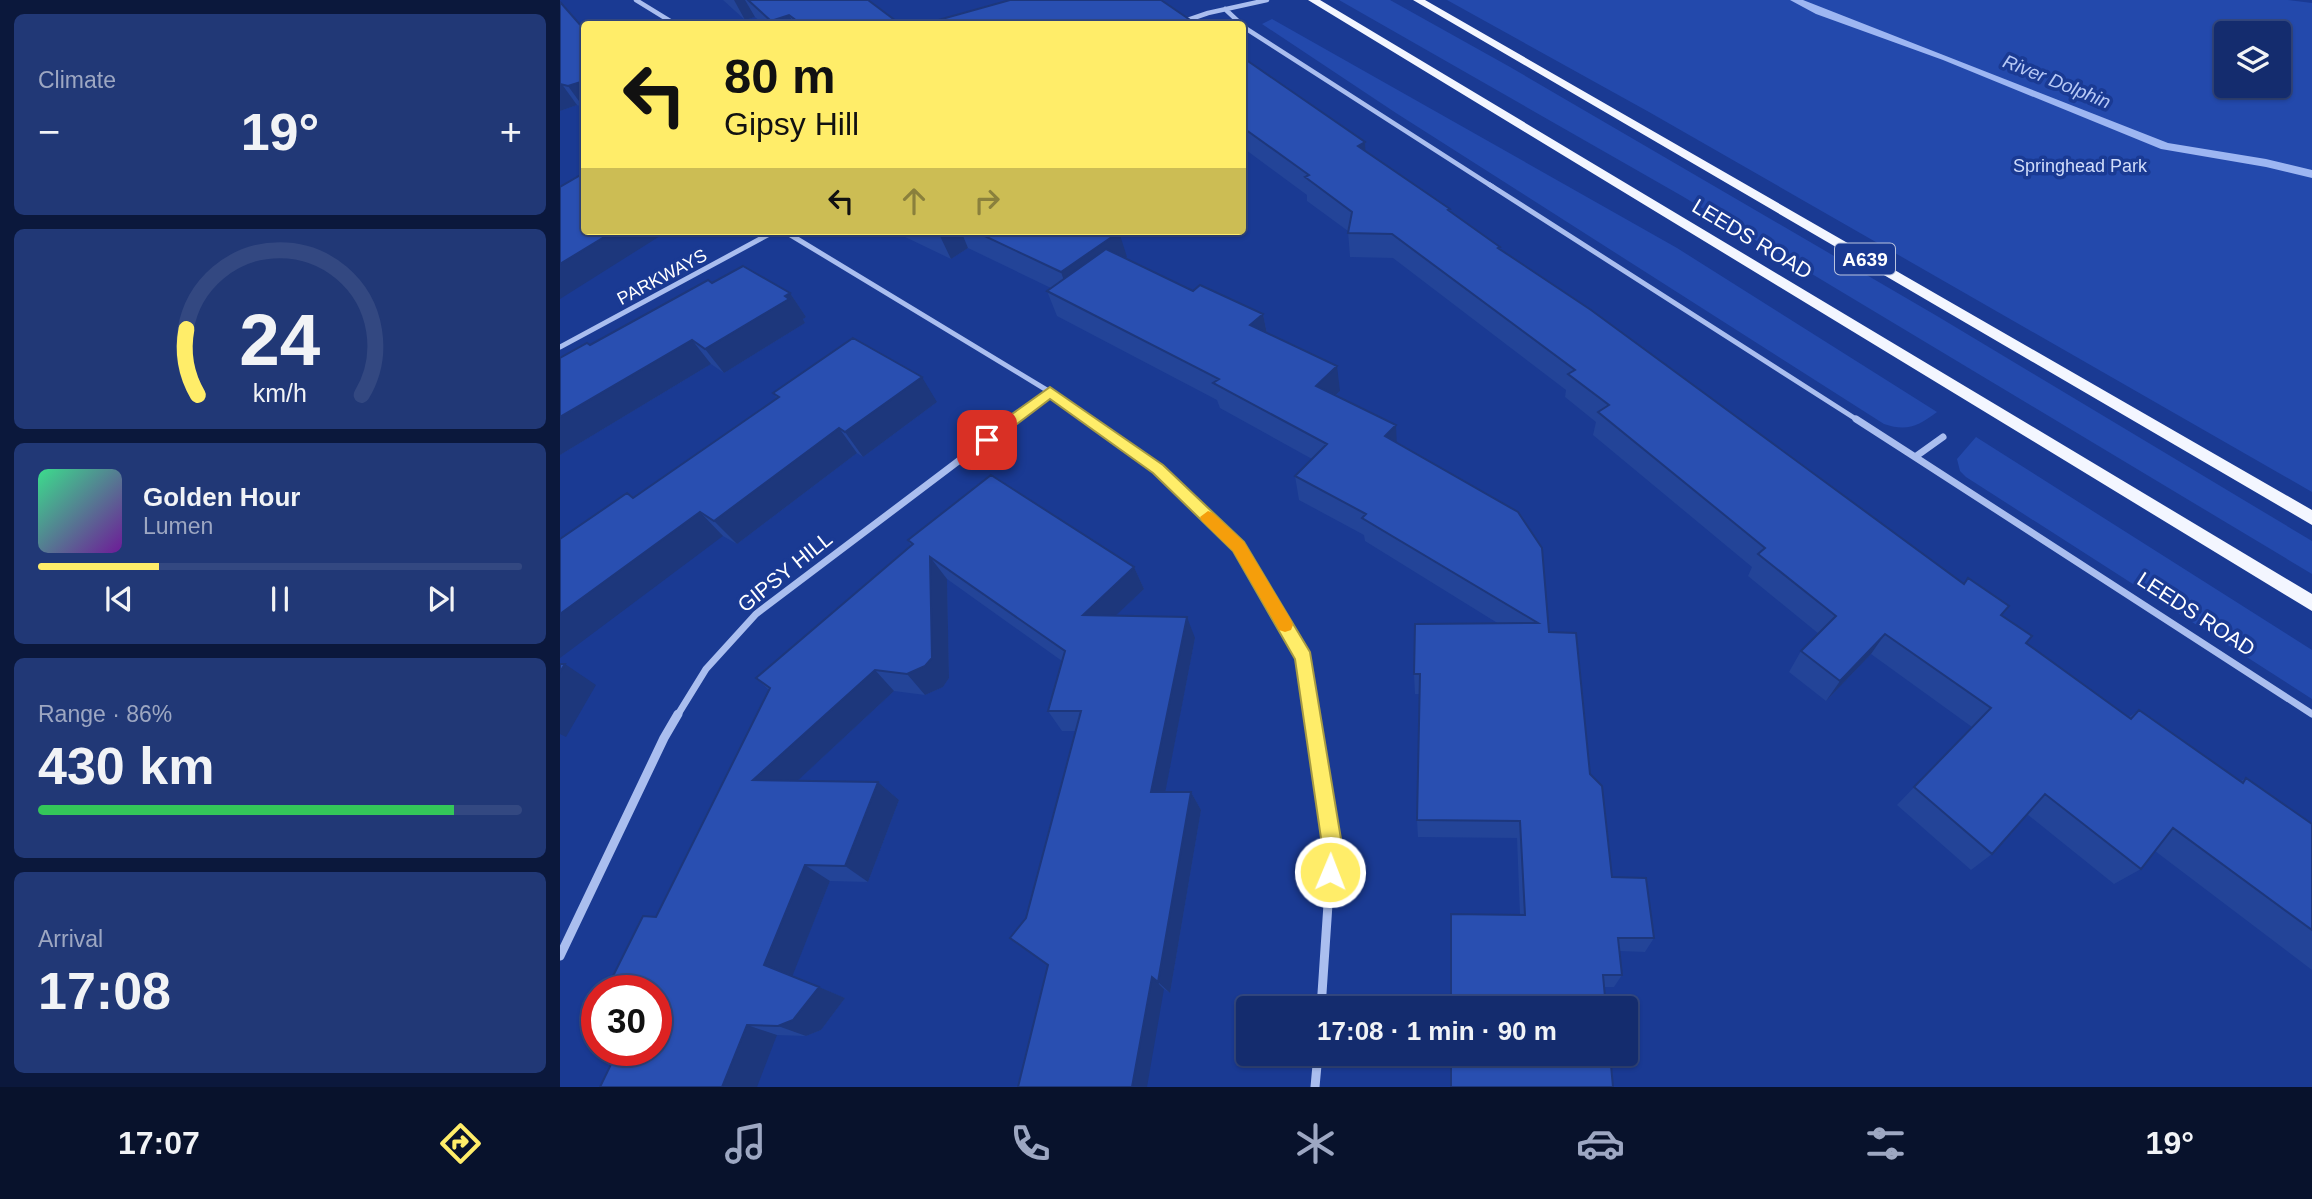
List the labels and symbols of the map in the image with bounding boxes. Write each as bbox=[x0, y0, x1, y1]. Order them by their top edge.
water label: River Dolphin bbox=[2000, 50, 2114, 113]
park label: Springhead Park bbox=[2013, 156, 2148, 176]
street label: LEEDS ROAD bbox=[1688, 194, 1816, 283]
road number: A639 bbox=[1835, 244, 1895, 274]
street label: PARKWAYS bbox=[614, 245, 710, 309]
pin bbox=[957, 410, 1017, 470]
street label: GIPSY HILL bbox=[733, 527, 836, 616]
street label: LEEDS ROAD bbox=[2133, 567, 2259, 660]
position arrow bbox=[1293, 835, 1367, 909]
speed limit sign: 30 bbox=[581, 975, 672, 1066]

